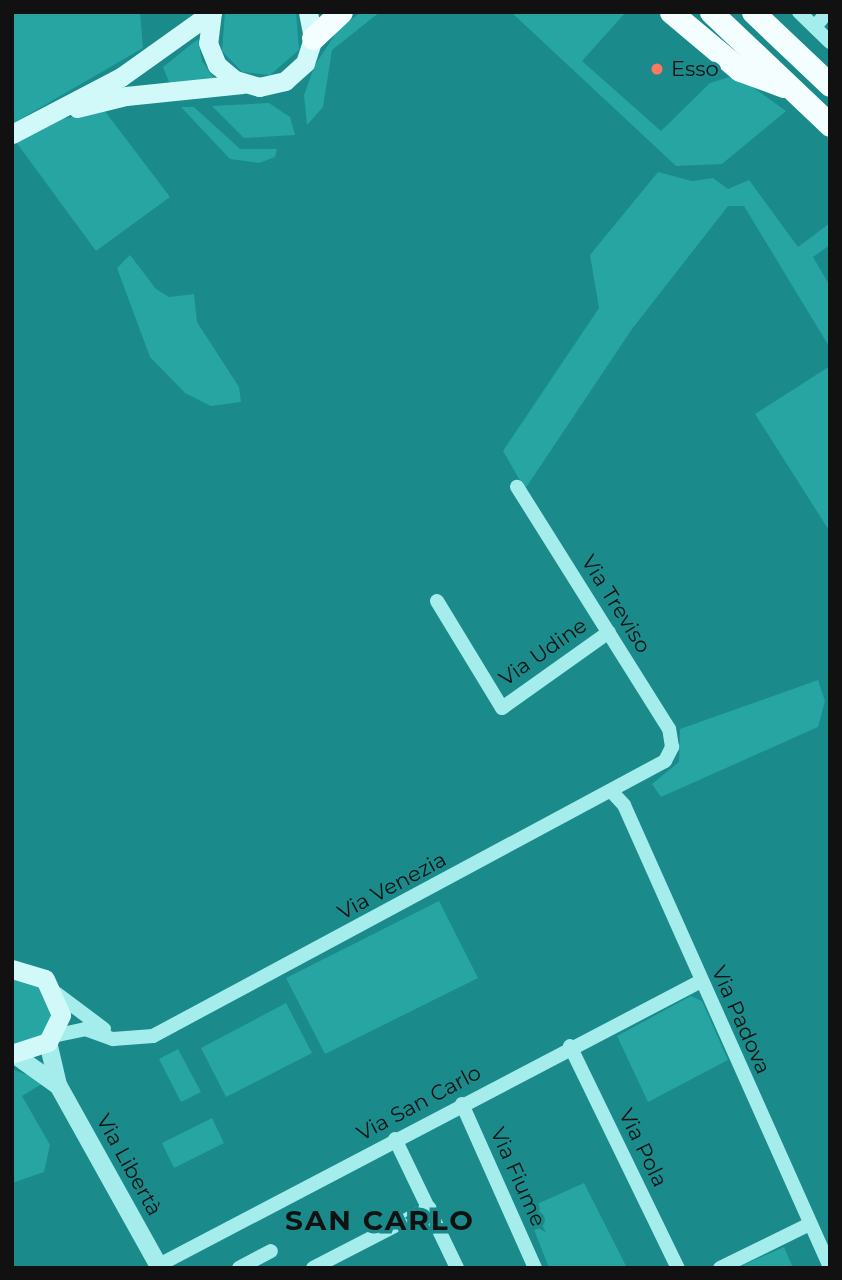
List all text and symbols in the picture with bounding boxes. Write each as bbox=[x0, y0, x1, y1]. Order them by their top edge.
place label: Esso bbox=[671, 56, 719, 82]
marker: Esso bbox=[649, 61, 665, 77]
street label: Via Treviso bbox=[576, 550, 656, 658]
street label: Via Udine bbox=[494, 613, 592, 691]
street label: Via Venezia bbox=[333, 847, 451, 925]
street label: Via Padova bbox=[706, 962, 776, 1078]
street label: Via San Carlo bbox=[353, 1060, 485, 1146]
street label: Via Pola bbox=[613, 1105, 673, 1191]
street label: Via Libertà bbox=[91, 1110, 167, 1220]
street label: Via Fiume bbox=[485, 1124, 551, 1230]
district label: SAN CARLO bbox=[286, 1203, 474, 1237]

